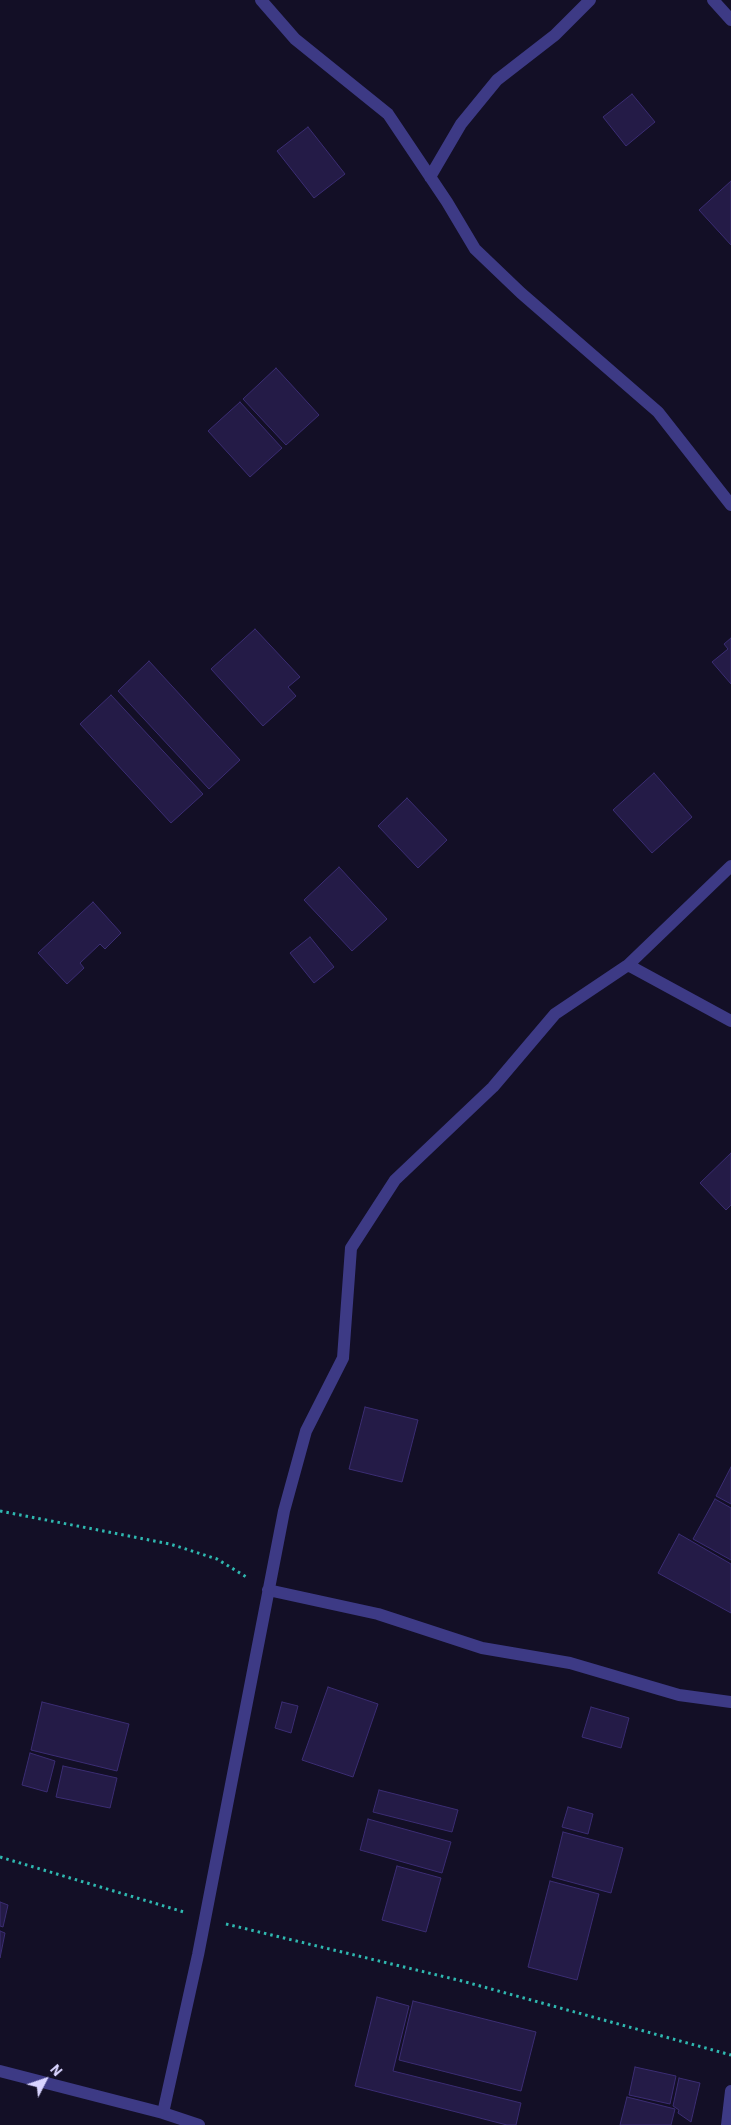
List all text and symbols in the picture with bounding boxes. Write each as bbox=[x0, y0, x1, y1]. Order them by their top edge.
north arrow bbox=[20, 2055, 70, 2105]
text: N bbox=[46, 2060, 66, 2080]

